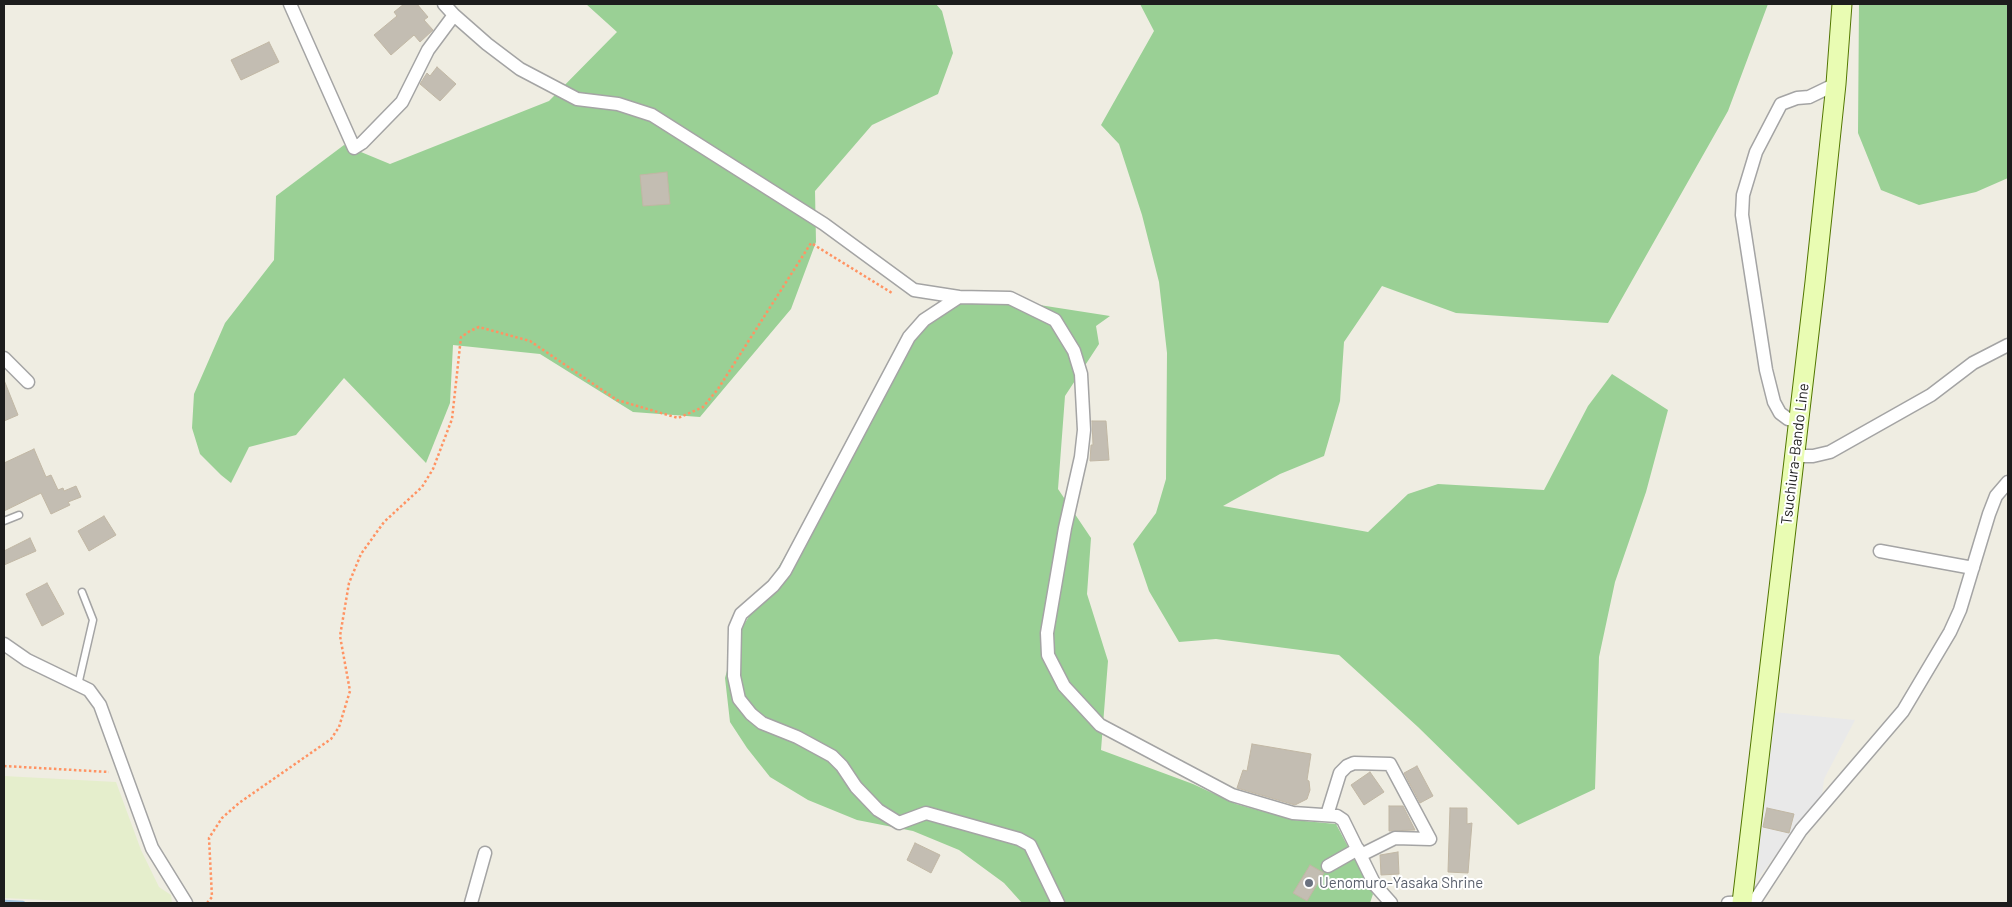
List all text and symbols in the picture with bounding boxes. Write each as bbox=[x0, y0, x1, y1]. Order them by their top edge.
street label: Tsuchiura-Bando Line bbox=[1777, 382, 1813, 526]
place label: Uenomuro-Yasaka Shrine bbox=[1319, 874, 1483, 892]
marker: Uenomuro-Yasaka Shrine bbox=[1303, 877, 1315, 889]

